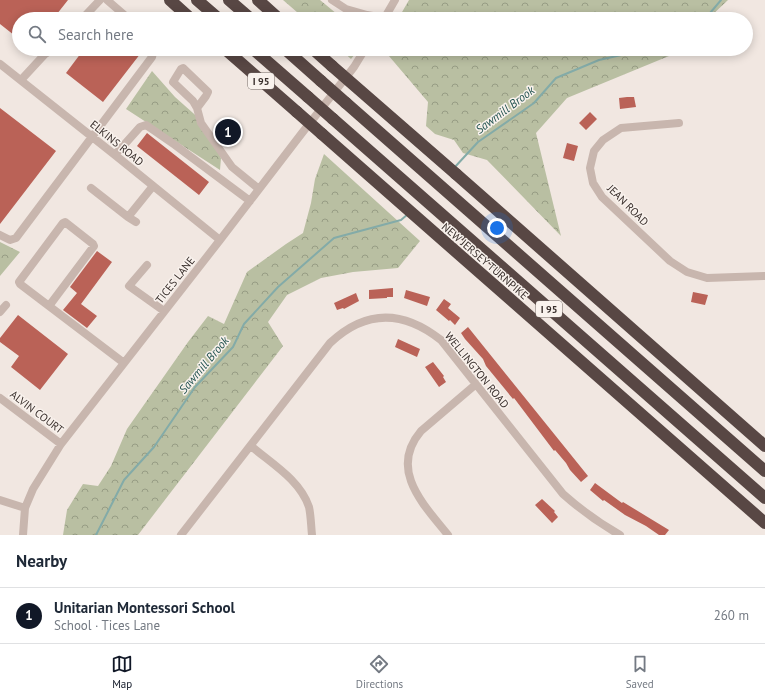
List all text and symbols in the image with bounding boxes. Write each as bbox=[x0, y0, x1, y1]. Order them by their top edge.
search box bbox=[12, 12, 753, 56]
icon: search bbox=[26, 23, 48, 45]
text: Search here bbox=[58, 25, 134, 44]
road number: I 95 bbox=[248, 73, 274, 89]
water label: Sawmill Brook bbox=[472, 82, 538, 137]
street label: ELKINS ROAD bbox=[87, 117, 147, 169]
pin: 1 bbox=[215, 117, 241, 147]
street label: JEAN ROAD bbox=[604, 181, 652, 229]
your location bbox=[487, 218, 507, 238]
street label: NEW JERSEY TURNPIKE bbox=[439, 220, 531, 302]
street label: TICES LANE bbox=[152, 254, 198, 306]
road number: I 95 bbox=[536, 301, 562, 317]
street label: WELLINGTON ROAD bbox=[442, 329, 512, 411]
water label: Sawmill Brook bbox=[175, 333, 232, 396]
street label: ALVIN COURT bbox=[7, 387, 67, 437]
text: Nearby bbox=[16, 550, 67, 572]
text: Unitarian Montessori School bbox=[54, 598, 235, 617]
text: 1 bbox=[25, 607, 33, 624]
text: 260 m bbox=[714, 607, 749, 624]
text: School · Tices Lane bbox=[54, 617, 160, 634]
tab: Map bbox=[111, 653, 133, 691]
tab: Directions bbox=[356, 653, 403, 691]
tab: Saved bbox=[626, 653, 654, 691]

